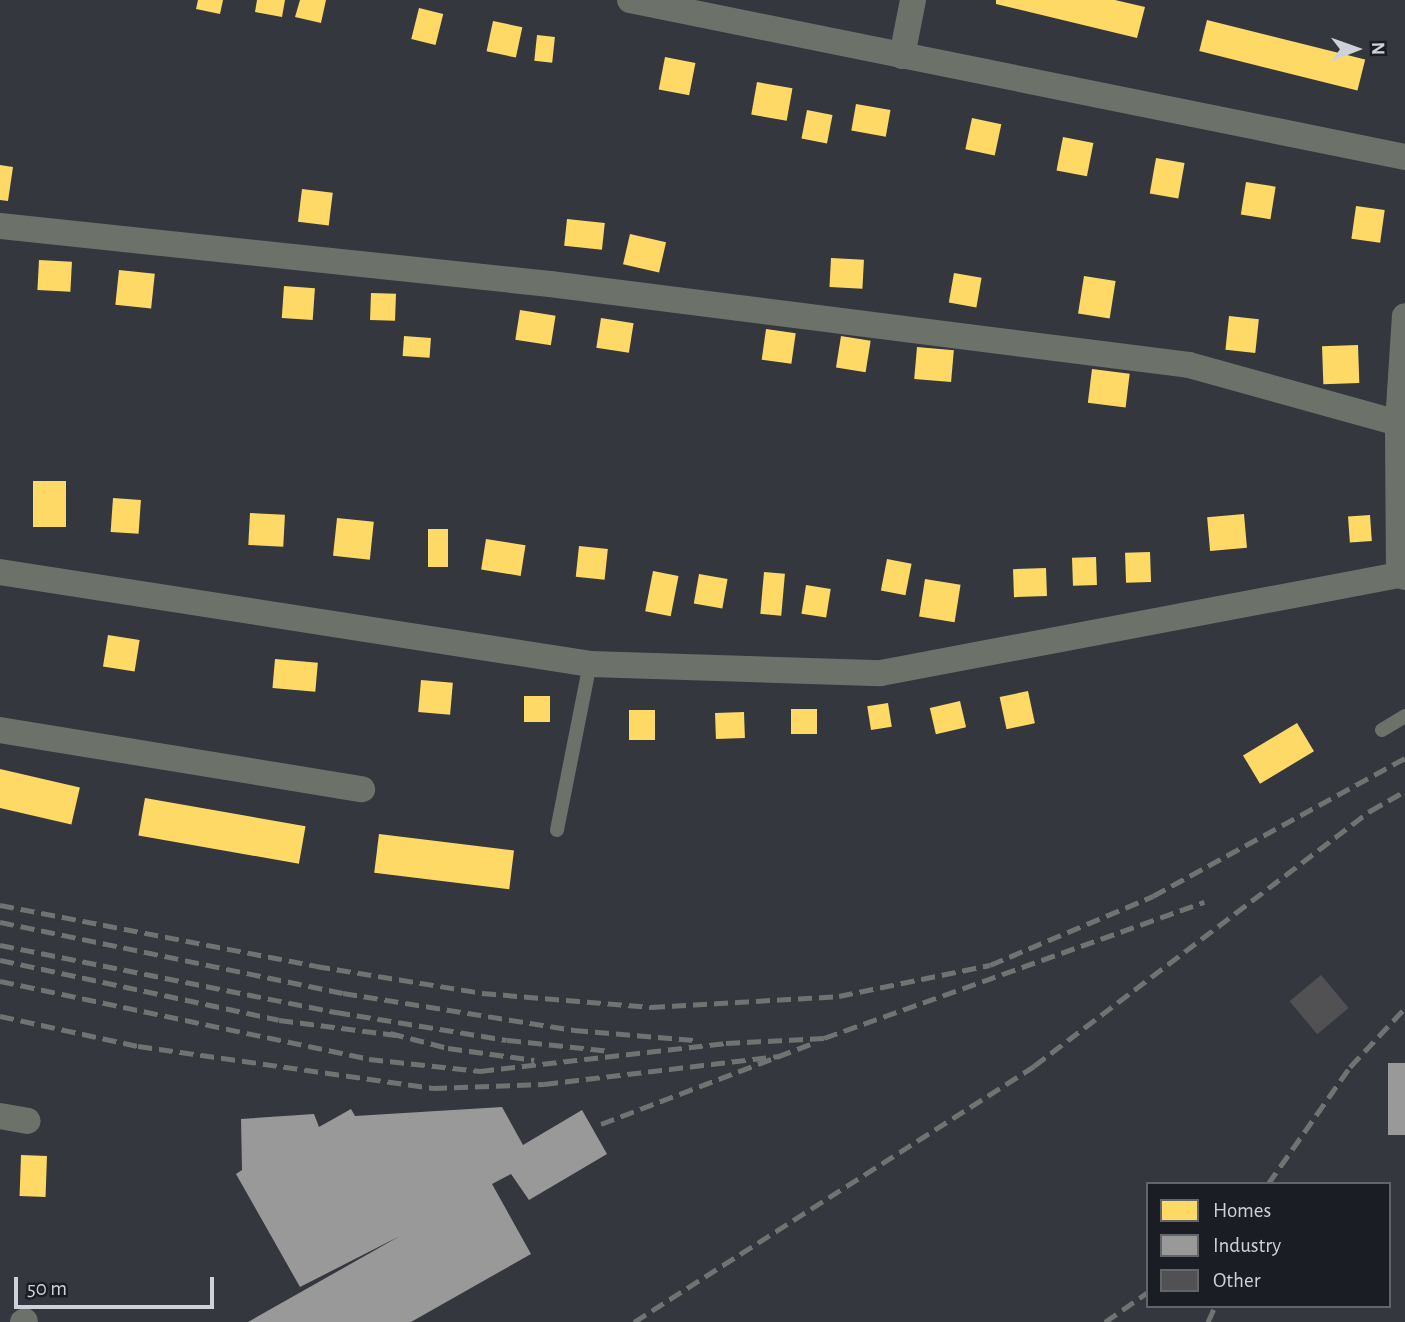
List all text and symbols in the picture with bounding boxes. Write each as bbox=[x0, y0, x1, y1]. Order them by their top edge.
north arrow bbox=[1321, 14, 1391, 84]
text: N bbox=[1368, 42, 1387, 55]
legend bbox=[1146, 1182, 1391, 1308]
text: Homes bbox=[1213, 1200, 1271, 1221]
text: Industry bbox=[1213, 1235, 1281, 1256]
scale bar bbox=[18, 1262, 217, 1306]
text: Other bbox=[1213, 1270, 1260, 1291]
text: 50 m bbox=[27, 1278, 67, 1299]

